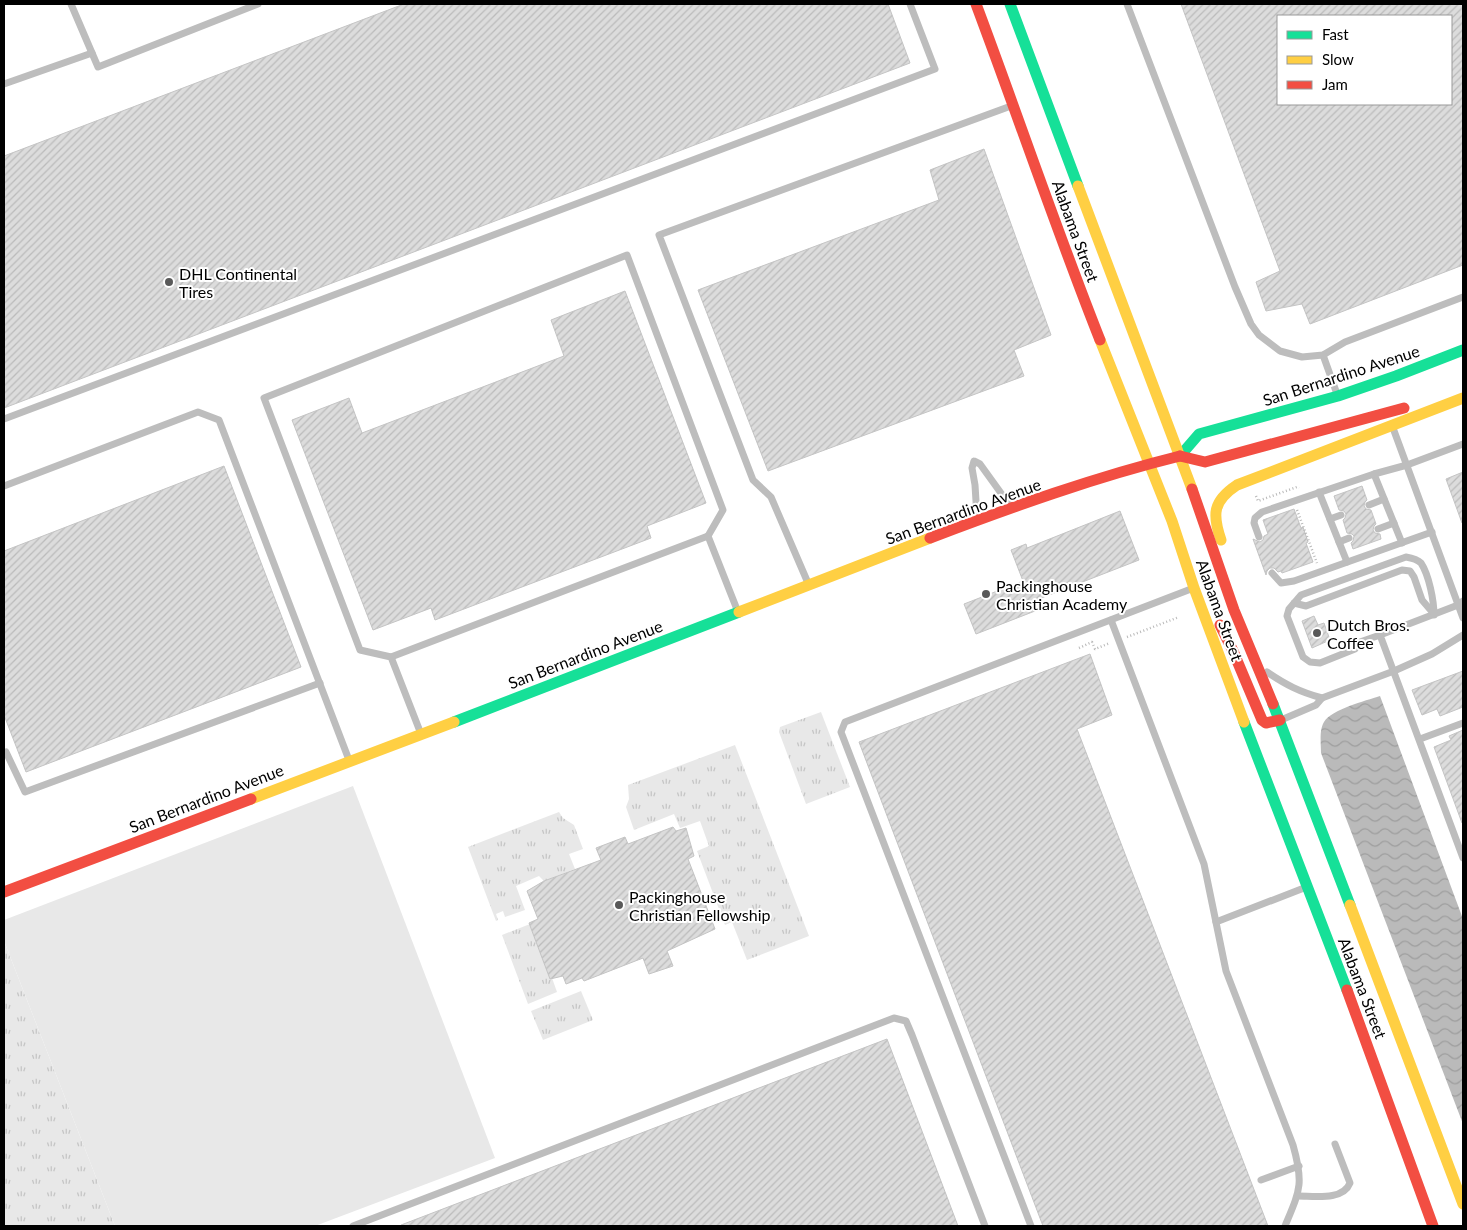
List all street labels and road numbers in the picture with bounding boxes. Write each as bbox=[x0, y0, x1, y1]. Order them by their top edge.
street label: Alabama Street bbox=[1049, 178, 1103, 285]
street label: San Bernardino Avenue bbox=[1260, 341, 1422, 409]
street label: San Bernardino Avenue bbox=[883, 474, 1043, 548]
street label: Alabama Street bbox=[1193, 557, 1247, 664]
street label: San Bernardino Avenue bbox=[505, 616, 665, 692]
street label: San Bernardino Avenue bbox=[126, 760, 286, 836]
street label: Alabama Street bbox=[1335, 935, 1391, 1041]

